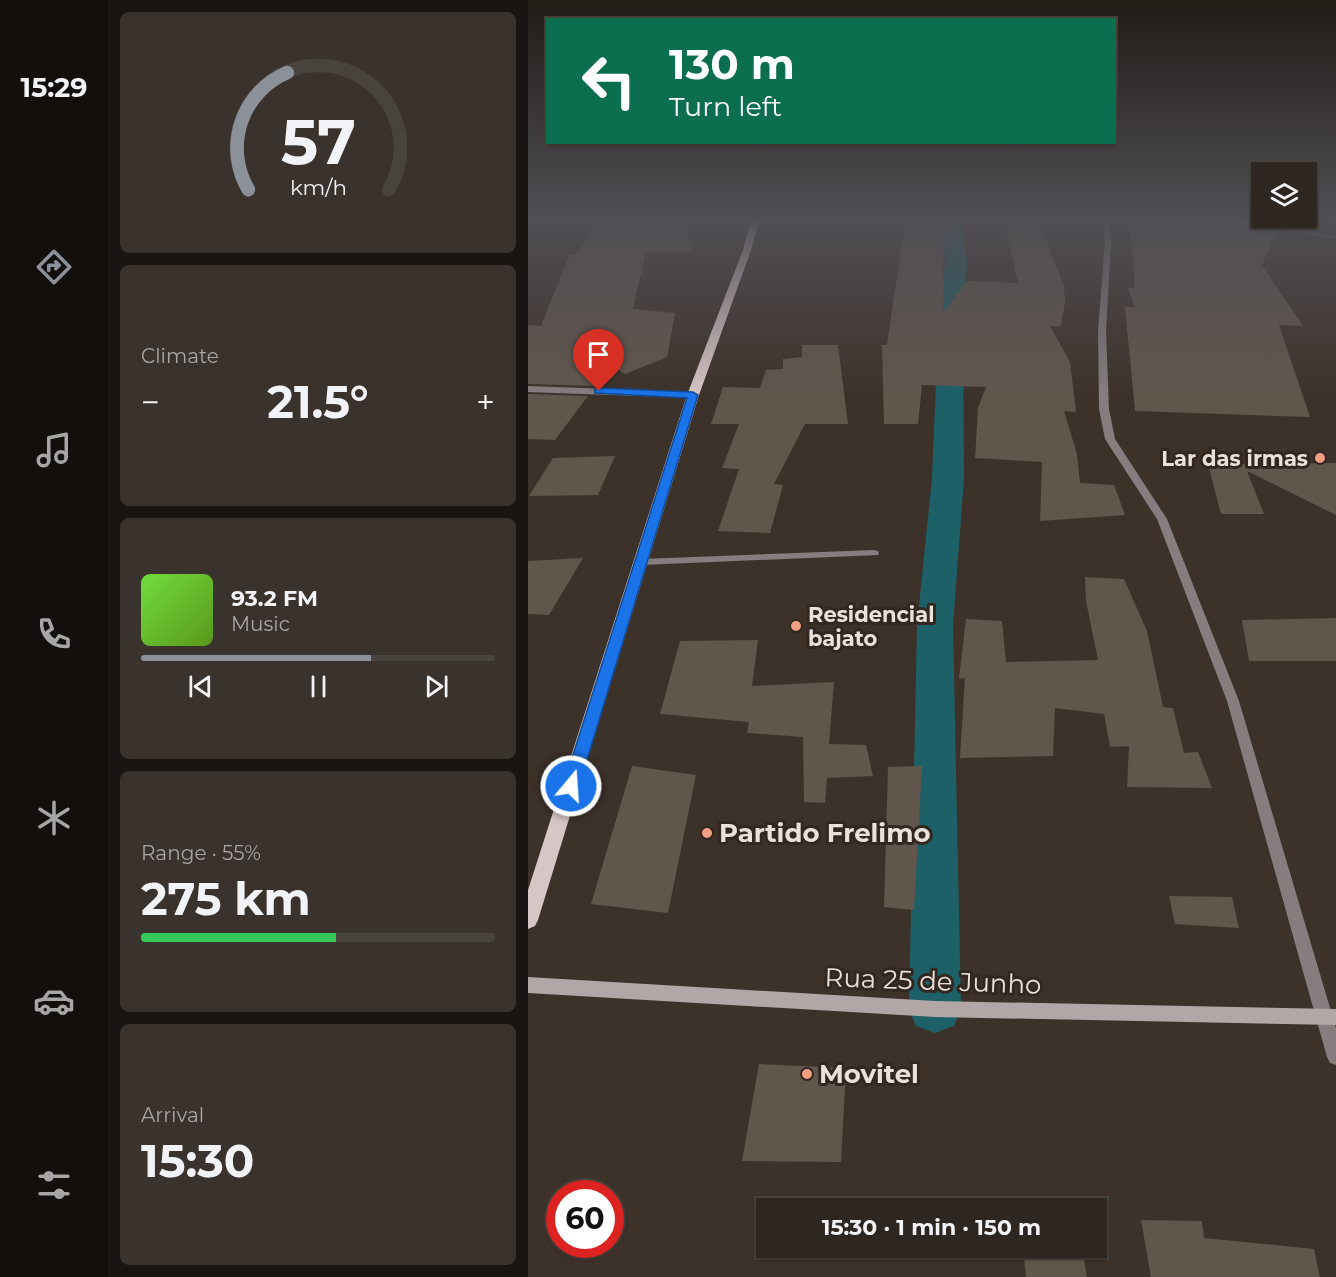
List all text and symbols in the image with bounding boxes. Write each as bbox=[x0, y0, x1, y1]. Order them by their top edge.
text: 130 m bbox=[669, 38, 795, 90]
icon: left bbox=[570, 42, 648, 120]
text: 15:29 bbox=[21, 71, 87, 104]
text: Turn left bbox=[669, 90, 782, 123]
text: 57 bbox=[280, 104, 356, 180]
map controls bbox=[1251, 162, 1317, 228]
button: layers bbox=[1251, 162, 1317, 228]
text: km/h bbox=[289, 174, 347, 200]
icon: directions bbox=[33, 246, 75, 288]
pin bbox=[573, 329, 624, 391]
icon: arrive bbox=[582, 338, 615, 371]
text: Climate bbox=[141, 344, 219, 368]
text: 21.5° bbox=[267, 374, 369, 429]
text: − bbox=[141, 382, 160, 422]
text: + bbox=[476, 382, 495, 422]
icon: music bbox=[33, 429, 75, 471]
place label: Lar das irmas bbox=[1161, 446, 1308, 471]
marker: Lar das irmas bbox=[1313, 451, 1327, 465]
text: 93.2 FM bbox=[231, 585, 318, 612]
place label: Residencial bajato bbox=[808, 602, 934, 651]
text: Music bbox=[231, 612, 290, 636]
icon: phone bbox=[33, 613, 75, 655]
marker: Residencial bajato bbox=[789, 619, 803, 633]
icon: previous bbox=[184, 670, 217, 703]
icon: pause bbox=[302, 670, 335, 703]
icon: next bbox=[420, 670, 453, 703]
position arrow bbox=[539, 754, 603, 818]
icon: climate bbox=[33, 797, 75, 839]
place label: Partido Frelimo bbox=[719, 817, 931, 849]
marker: Partido Frelimo bbox=[700, 826, 714, 840]
text: Range · 55% bbox=[141, 841, 261, 865]
text: 275 km bbox=[141, 871, 311, 926]
street label: Rua 25 de Junho bbox=[824, 961, 1042, 1001]
icon: car bbox=[33, 980, 75, 1022]
place label: Movitel bbox=[819, 1058, 919, 1090]
marker: Movitel bbox=[800, 1067, 814, 1081]
text: Arrival bbox=[141, 1103, 204, 1127]
text: 15:30 bbox=[141, 1133, 254, 1188]
icon: filters bbox=[33, 1164, 75, 1206]
speed limit sign: 60 bbox=[546, 1180, 624, 1258]
text: 15:30 · 1 min · 150 m bbox=[822, 1214, 1041, 1241]

